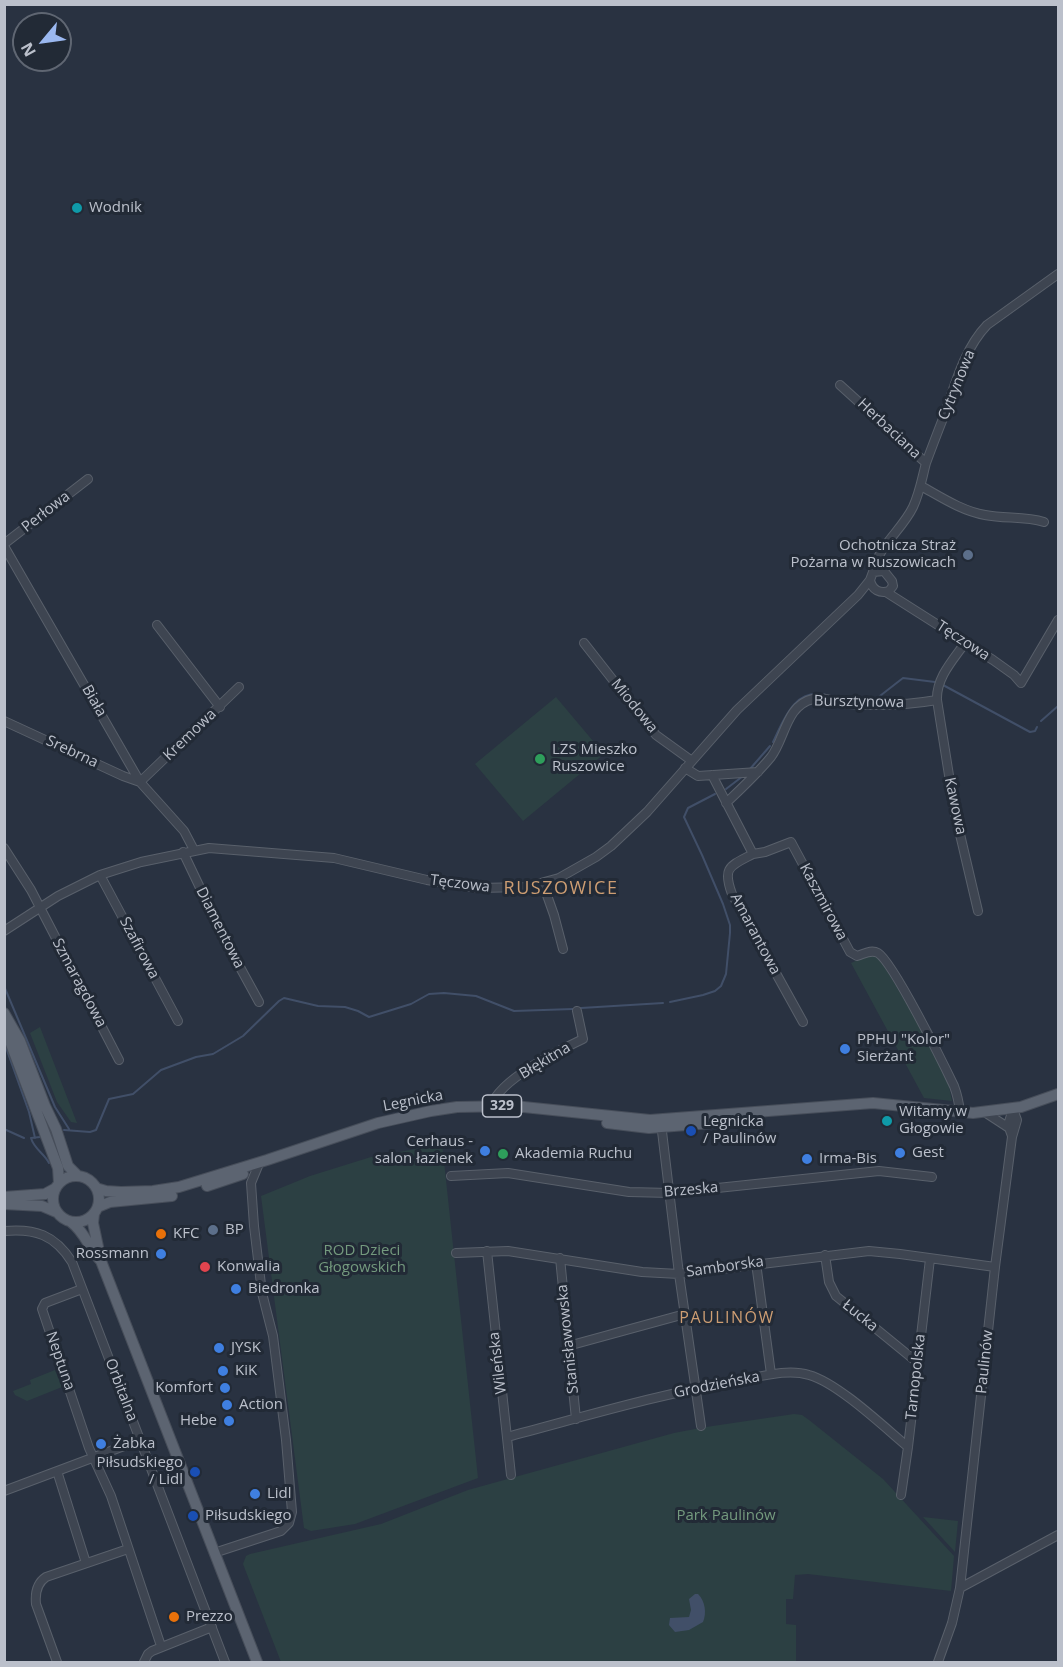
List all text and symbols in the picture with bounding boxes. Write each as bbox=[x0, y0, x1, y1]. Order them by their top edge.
north arrow bbox=[12, 12, 72, 72]
text: N bbox=[15, 39, 41, 61]
place label: Wodnik bbox=[89, 199, 142, 217]
marker: Wodnik bbox=[70, 201, 84, 215]
street label: Cytrynowa bbox=[935, 347, 979, 423]
street label: Herbaciana bbox=[854, 395, 924, 463]
street label: Perłowa bbox=[18, 488, 74, 536]
place label: Ochotnicza Straż Pożarna w Ruszowicach bbox=[791, 537, 956, 572]
marker: Ochotnicza Straż Pożarna w Ruszowicach bbox=[961, 548, 975, 562]
street label: Tęczowa bbox=[933, 617, 993, 665]
street label: Miodowa bbox=[607, 675, 661, 737]
street label: Biała bbox=[78, 682, 110, 720]
street label: Bursztynowa bbox=[814, 692, 904, 712]
street label: Kremowa bbox=[160, 705, 220, 765]
street label: Srebrna bbox=[43, 732, 101, 772]
place label: LZS Mieszko Ruszowice bbox=[552, 741, 637, 776]
marker: LZS Mieszko Ruszowice bbox=[533, 752, 547, 766]
street label: Kawowa bbox=[940, 776, 970, 836]
street label: Kaszmirowa bbox=[795, 860, 851, 944]
street label: Tęczowa bbox=[429, 871, 491, 897]
district label: RUSZOWICE bbox=[504, 878, 618, 900]
street label: Diamentowa bbox=[192, 884, 248, 972]
street label: Amarantowa bbox=[726, 890, 784, 978]
street label: Szafirowa bbox=[115, 914, 163, 982]
street label: Szmaragdowa bbox=[48, 935, 110, 1031]
place label: PPHU "Kolor" Sierżant bbox=[857, 1031, 950, 1066]
street label: Błękitna bbox=[516, 1039, 574, 1083]
marker: PPHU "Kolor" Sierżant bbox=[838, 1042, 852, 1056]
street label: Legnicka bbox=[381, 1086, 445, 1116]
road number: 329 bbox=[482, 1095, 522, 1117]
place label: Witamy w Głogowie bbox=[899, 1103, 967, 1138]
place label: Legnicka / Paulinów bbox=[703, 1113, 776, 1148]
marker: Witamy w Głogowie bbox=[880, 1114, 894, 1128]
marker: Legnicka / Paulinów bbox=[684, 1124, 698, 1138]
place label: Cerhaus - salon łazienek bbox=[375, 1133, 473, 1168]
marker: Cerhaus - salon łazienek bbox=[478, 1144, 492, 1158]
place label: Gest bbox=[912, 1144, 944, 1162]
place label: Akademia Ruchu bbox=[515, 1145, 632, 1163]
marker: Gest bbox=[893, 1146, 907, 1160]
marker: Akademia Ruchu bbox=[496, 1147, 510, 1161]
place label: Irma-Bis bbox=[819, 1150, 877, 1168]
marker: Irma-Bis bbox=[800, 1152, 814, 1166]
street label: Brzeska bbox=[663, 1179, 719, 1201]
place label: BP bbox=[225, 1221, 244, 1239]
marker: BP bbox=[206, 1223, 220, 1237]
place label: KFC bbox=[173, 1225, 199, 1243]
marker: KFC bbox=[154, 1227, 168, 1241]
park label: ROD Dzieci Głogowskich bbox=[318, 1242, 406, 1277]
place label: Rossmann bbox=[76, 1245, 149, 1263]
marker: Rossmann bbox=[154, 1247, 168, 1261]
street label: Samborska bbox=[685, 1253, 765, 1281]
place label: Konwalia bbox=[217, 1258, 280, 1276]
marker: Konwalia bbox=[198, 1260, 212, 1274]
place label: Biedronka bbox=[248, 1280, 320, 1298]
marker: Biedronka bbox=[229, 1282, 243, 1296]
street label: Stanisławowska bbox=[553, 1283, 583, 1395]
street label: Łucka bbox=[839, 1296, 881, 1336]
district label: PAULINÓW bbox=[679, 1308, 775, 1328]
street label: Neptuna bbox=[42, 1329, 78, 1393]
street label: Paulinów bbox=[973, 1329, 997, 1395]
street label: Wileńska bbox=[485, 1331, 511, 1395]
street label: Tarnopolska bbox=[903, 1333, 929, 1421]
place label: JYSK bbox=[231, 1339, 261, 1357]
marker: JYSK bbox=[212, 1341, 226, 1355]
street label: Orbitalna bbox=[101, 1356, 141, 1424]
place label: KiK bbox=[235, 1362, 257, 1380]
marker: KiK bbox=[216, 1364, 230, 1378]
street label: Grodzieńska bbox=[673, 1368, 761, 1402]
place label: Komfort bbox=[155, 1379, 213, 1397]
marker: Komfort bbox=[218, 1381, 232, 1395]
place label: Action bbox=[239, 1396, 283, 1414]
marker: Action bbox=[220, 1398, 234, 1412]
place label: Hebe bbox=[180, 1412, 217, 1430]
marker: Hebe bbox=[222, 1414, 236, 1428]
place label: Żabka bbox=[113, 1435, 155, 1453]
marker: Żabka bbox=[94, 1437, 108, 1451]
place label: Piłsudskiego / Lidl bbox=[96, 1454, 183, 1489]
marker: Piłsudskiego / Lidl bbox=[188, 1465, 202, 1479]
place label: Lidl bbox=[267, 1485, 292, 1503]
marker: Lidl bbox=[248, 1487, 262, 1501]
place label: Piłsudskiego bbox=[205, 1507, 292, 1525]
park label: Park Paulinów bbox=[676, 1507, 776, 1525]
marker: Piłsudskiego bbox=[186, 1509, 200, 1523]
place label: Prezzo bbox=[186, 1608, 233, 1626]
marker: Prezzo bbox=[167, 1610, 181, 1624]

